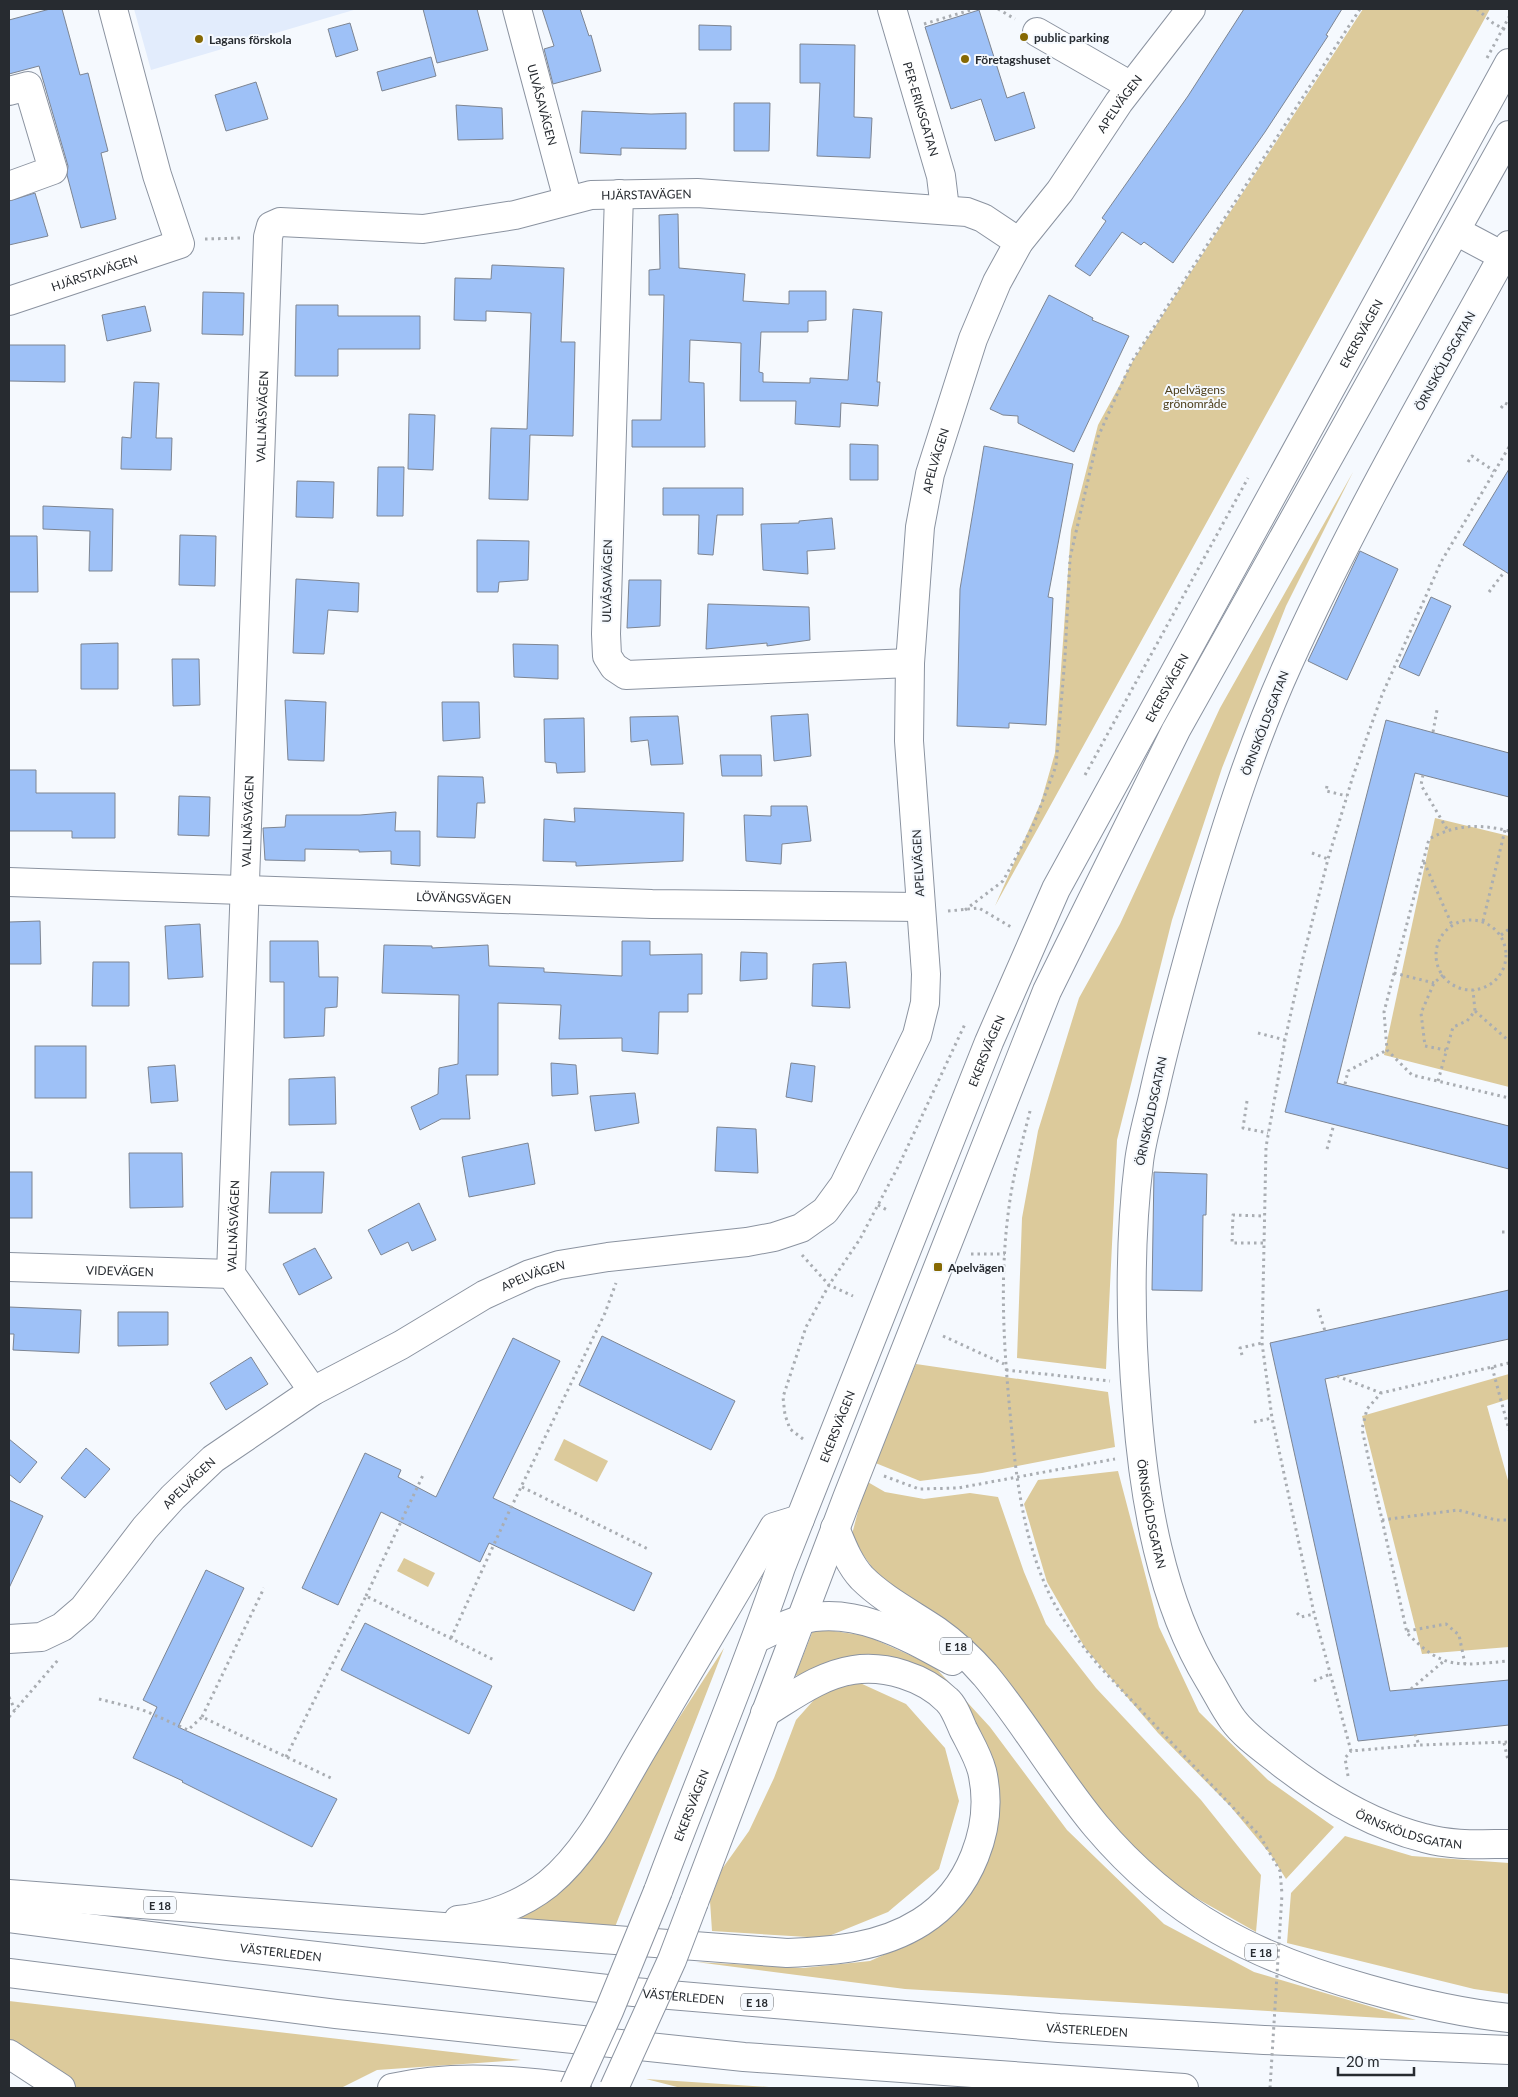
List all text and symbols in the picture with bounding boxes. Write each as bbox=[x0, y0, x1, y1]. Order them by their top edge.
place label: public parking bbox=[1034, 30, 1110, 45]
marker: public parking bbox=[1018, 31, 1030, 43]
place label: Lagans förskola bbox=[209, 32, 292, 47]
marker: Lagans förskola bbox=[193, 33, 205, 45]
place label: Företagshuset bbox=[975, 52, 1051, 67]
marker: Företagshuset bbox=[959, 53, 971, 65]
street label: PER-ERIKSGATAN bbox=[900, 60, 942, 158]
street label: ULVÅSAVÄGEN bbox=[525, 62, 561, 147]
street label: APELVÄGEN bbox=[1093, 72, 1145, 135]
street label: HJÄRSTAVÄGEN bbox=[601, 186, 692, 202]
street label: HJÄRSTAVÄGEN bbox=[49, 251, 140, 294]
street label: EKERSVÄGEN bbox=[1336, 296, 1386, 370]
street label: ÖRNSKÖLDSGATAN bbox=[1411, 309, 1479, 413]
street label: VALLNÄSVÄGEN bbox=[252, 370, 271, 463]
park label: Apelvägens grönområde bbox=[1163, 382, 1227, 411]
street label: APELVÄGEN bbox=[919, 426, 952, 495]
street label: ULVÅSAVÄGEN bbox=[599, 539, 615, 623]
street label: EKERSVÄGEN bbox=[1142, 651, 1191, 725]
street label: ÖRNSKÖLDSGATAN bbox=[1238, 668, 1292, 778]
street label: VALLNÄSVÄGEN bbox=[238, 775, 256, 867]
street label: APELVÄGEN bbox=[909, 829, 927, 897]
street label: LÖVÄNGSVÄGEN bbox=[416, 888, 512, 907]
street label: EKERSVÄGEN bbox=[965, 1013, 1007, 1089]
street label: ÖRNSKÖLDSGATAN bbox=[1132, 1055, 1170, 1167]
street label: VALLNÄSVÄGEN bbox=[224, 1180, 242, 1272]
street label: APELVÄGEN bbox=[498, 1257, 566, 1294]
place label: Apelvägen bbox=[947, 1260, 1004, 1275]
marker: Apelvägen bbox=[932, 1261, 944, 1273]
street label: VIDEVÄGEN bbox=[86, 1262, 154, 1279]
street label: EKERSVÄGEN bbox=[816, 1388, 858, 1464]
street label: APELVÄGEN bbox=[159, 1454, 218, 1511]
street label: ÖRNSKÖLDSGATAN bbox=[1135, 1458, 1170, 1570]
road number: E 18 bbox=[940, 1638, 972, 1654]
street label: EKERSVÄGEN bbox=[670, 1767, 712, 1843]
street label: ÖRNSKÖLDSGATAN bbox=[1353, 1805, 1463, 1851]
road number: E 18 bbox=[144, 1896, 176, 1914]
street label: VÄSTERLEDEN bbox=[239, 1940, 322, 1964]
road number: E 18 bbox=[1245, 1944, 1277, 1960]
street label: VÄSTERLEDEN bbox=[642, 1985, 725, 2007]
road number: E 18 bbox=[741, 1994, 773, 2010]
street label: VÄSTERLEDEN bbox=[1045, 2019, 1128, 2040]
scale bar bbox=[1338, 2044, 1414, 2076]
text: 20 m bbox=[1346, 2052, 1380, 2070]

